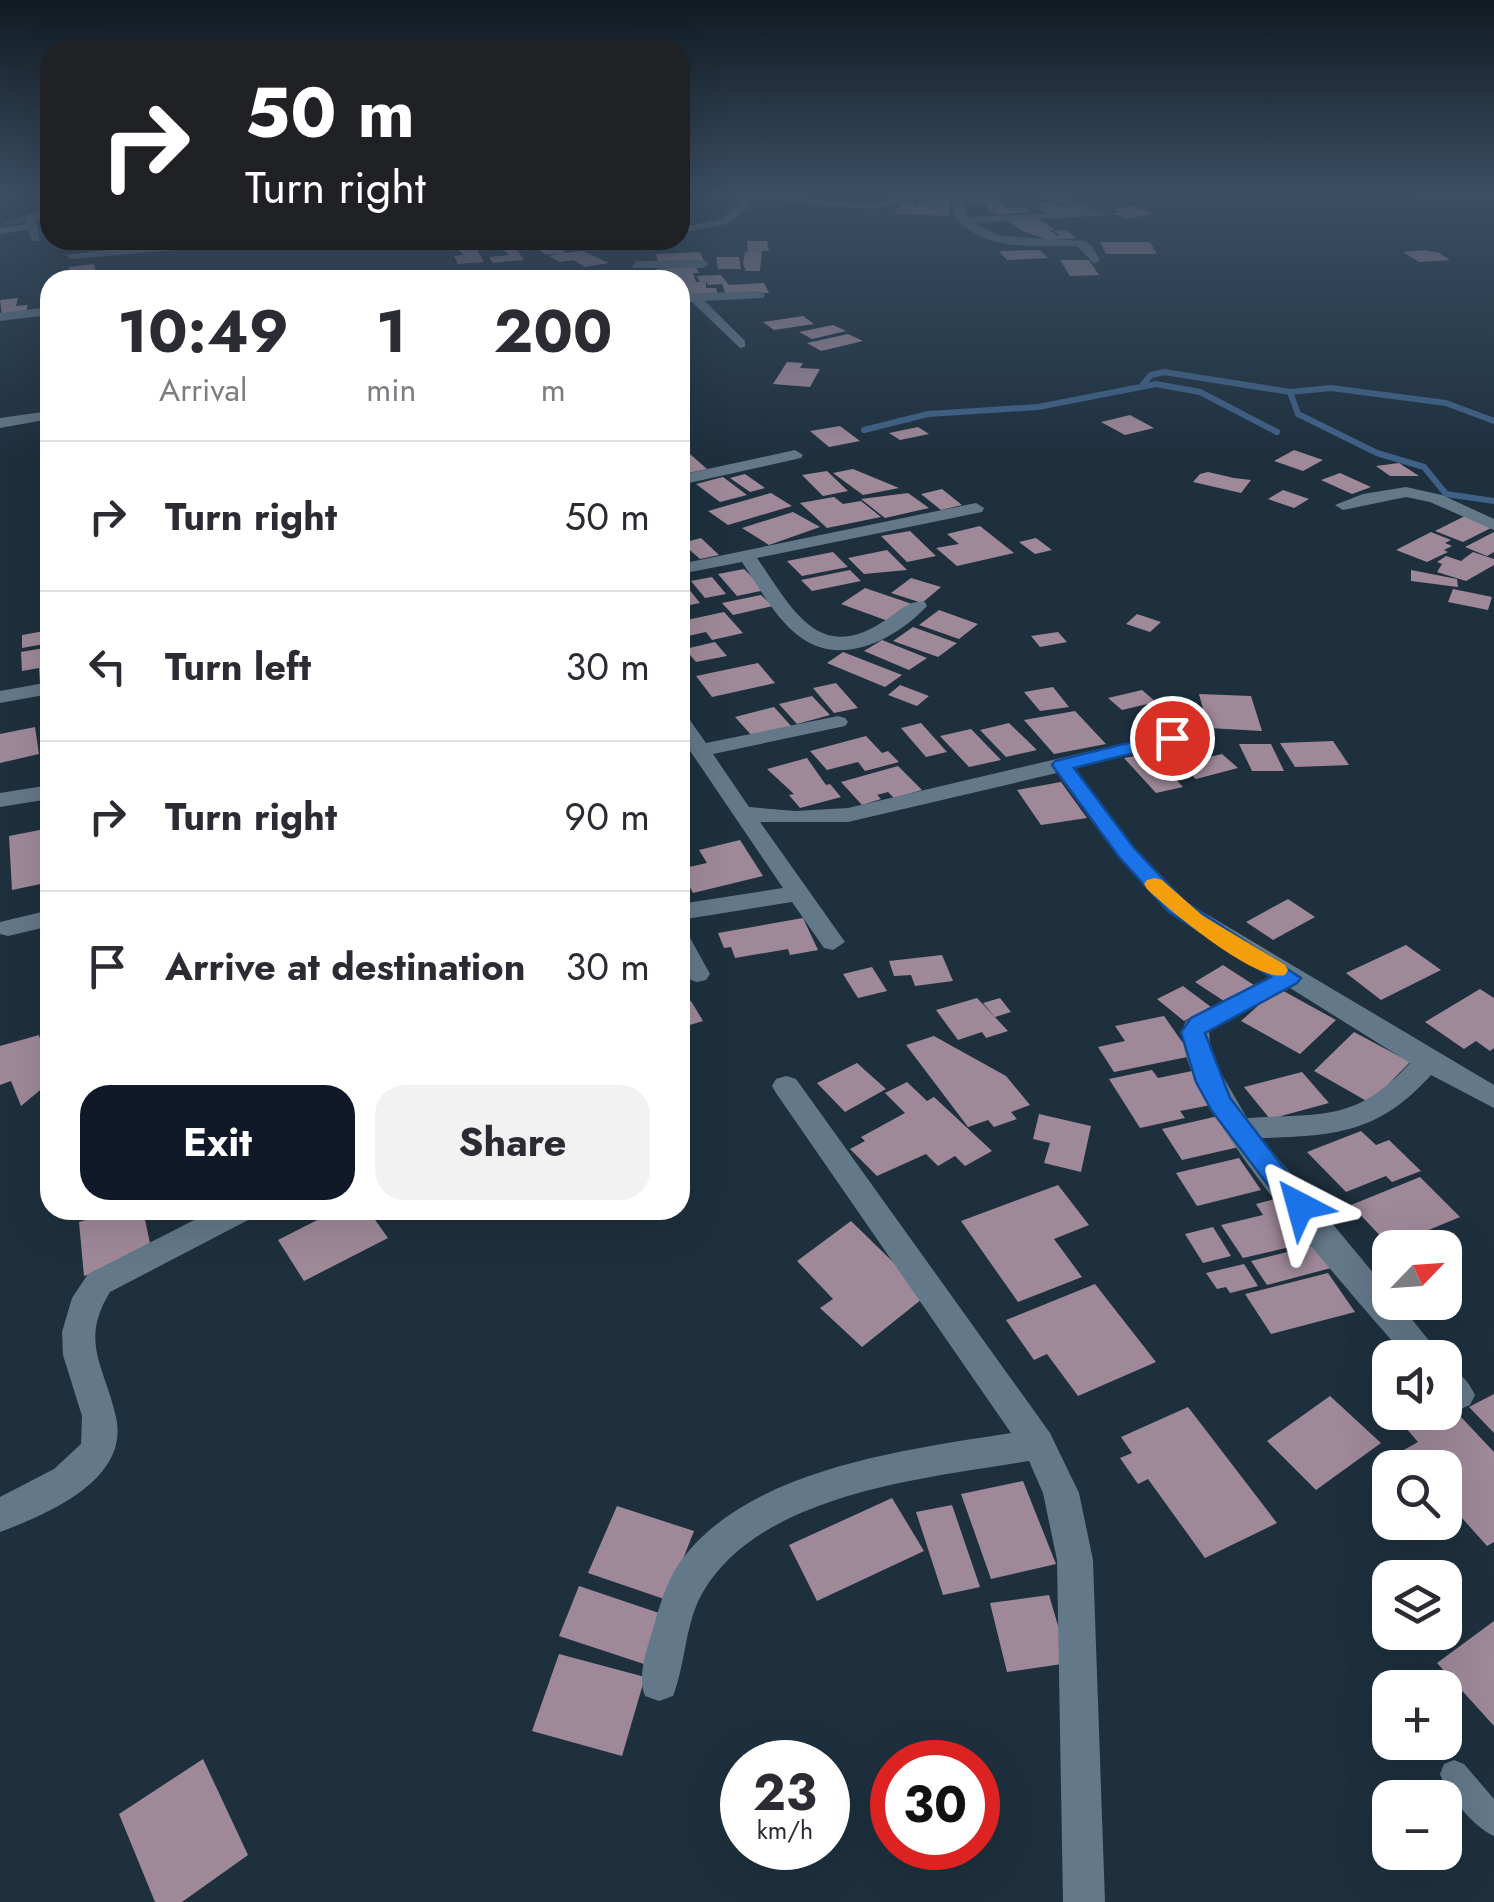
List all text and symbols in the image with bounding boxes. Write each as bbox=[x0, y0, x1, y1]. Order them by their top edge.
text: 50 m bbox=[245, 62, 415, 163]
icon: right bbox=[80, 80, 210, 210]
text: Turn right bbox=[245, 155, 426, 220]
text: 10:49 bbox=[117, 288, 289, 375]
text: 1 bbox=[376, 288, 407, 375]
text: 200 bbox=[494, 288, 613, 375]
text: Arrival bbox=[159, 367, 247, 413]
text: min bbox=[366, 367, 416, 413]
text: m bbox=[541, 367, 566, 413]
icon: right bbox=[80, 489, 135, 544]
text: Turn right bbox=[165, 489, 337, 544]
text: 50 m bbox=[565, 489, 650, 544]
icon: left bbox=[80, 639, 135, 694]
text: Turn left bbox=[165, 639, 311, 694]
text: 30 m bbox=[565, 639, 650, 694]
pin bbox=[1130, 696, 1215, 781]
icon: arrive bbox=[1145, 711, 1200, 766]
icon: right bbox=[80, 789, 135, 844]
text: Turn right bbox=[165, 789, 337, 844]
text: 90 m bbox=[564, 789, 650, 844]
icon: arrive bbox=[80, 939, 135, 994]
text: Arrive at destination bbox=[165, 939, 526, 994]
text: 30 m bbox=[565, 939, 650, 994]
button: Exit bbox=[80, 1085, 355, 1200]
button: Share bbox=[375, 1085, 650, 1200]
position arrow bbox=[1248, 1154, 1352, 1258]
north arrow bbox=[1372, 1230, 1462, 1320]
map controls bbox=[1372, 1230, 1462, 1870]
button: sound bbox=[1372, 1340, 1462, 1430]
button: search bbox=[1372, 1450, 1462, 1540]
button: layers bbox=[1372, 1560, 1462, 1650]
button: + bbox=[1372, 1670, 1462, 1760]
speed limit sign: 30 bbox=[870, 1740, 1000, 1870]
text: 23 bbox=[753, 1756, 817, 1829]
button: − bbox=[1372, 1780, 1462, 1870]
text: km/h bbox=[757, 1812, 813, 1848]

